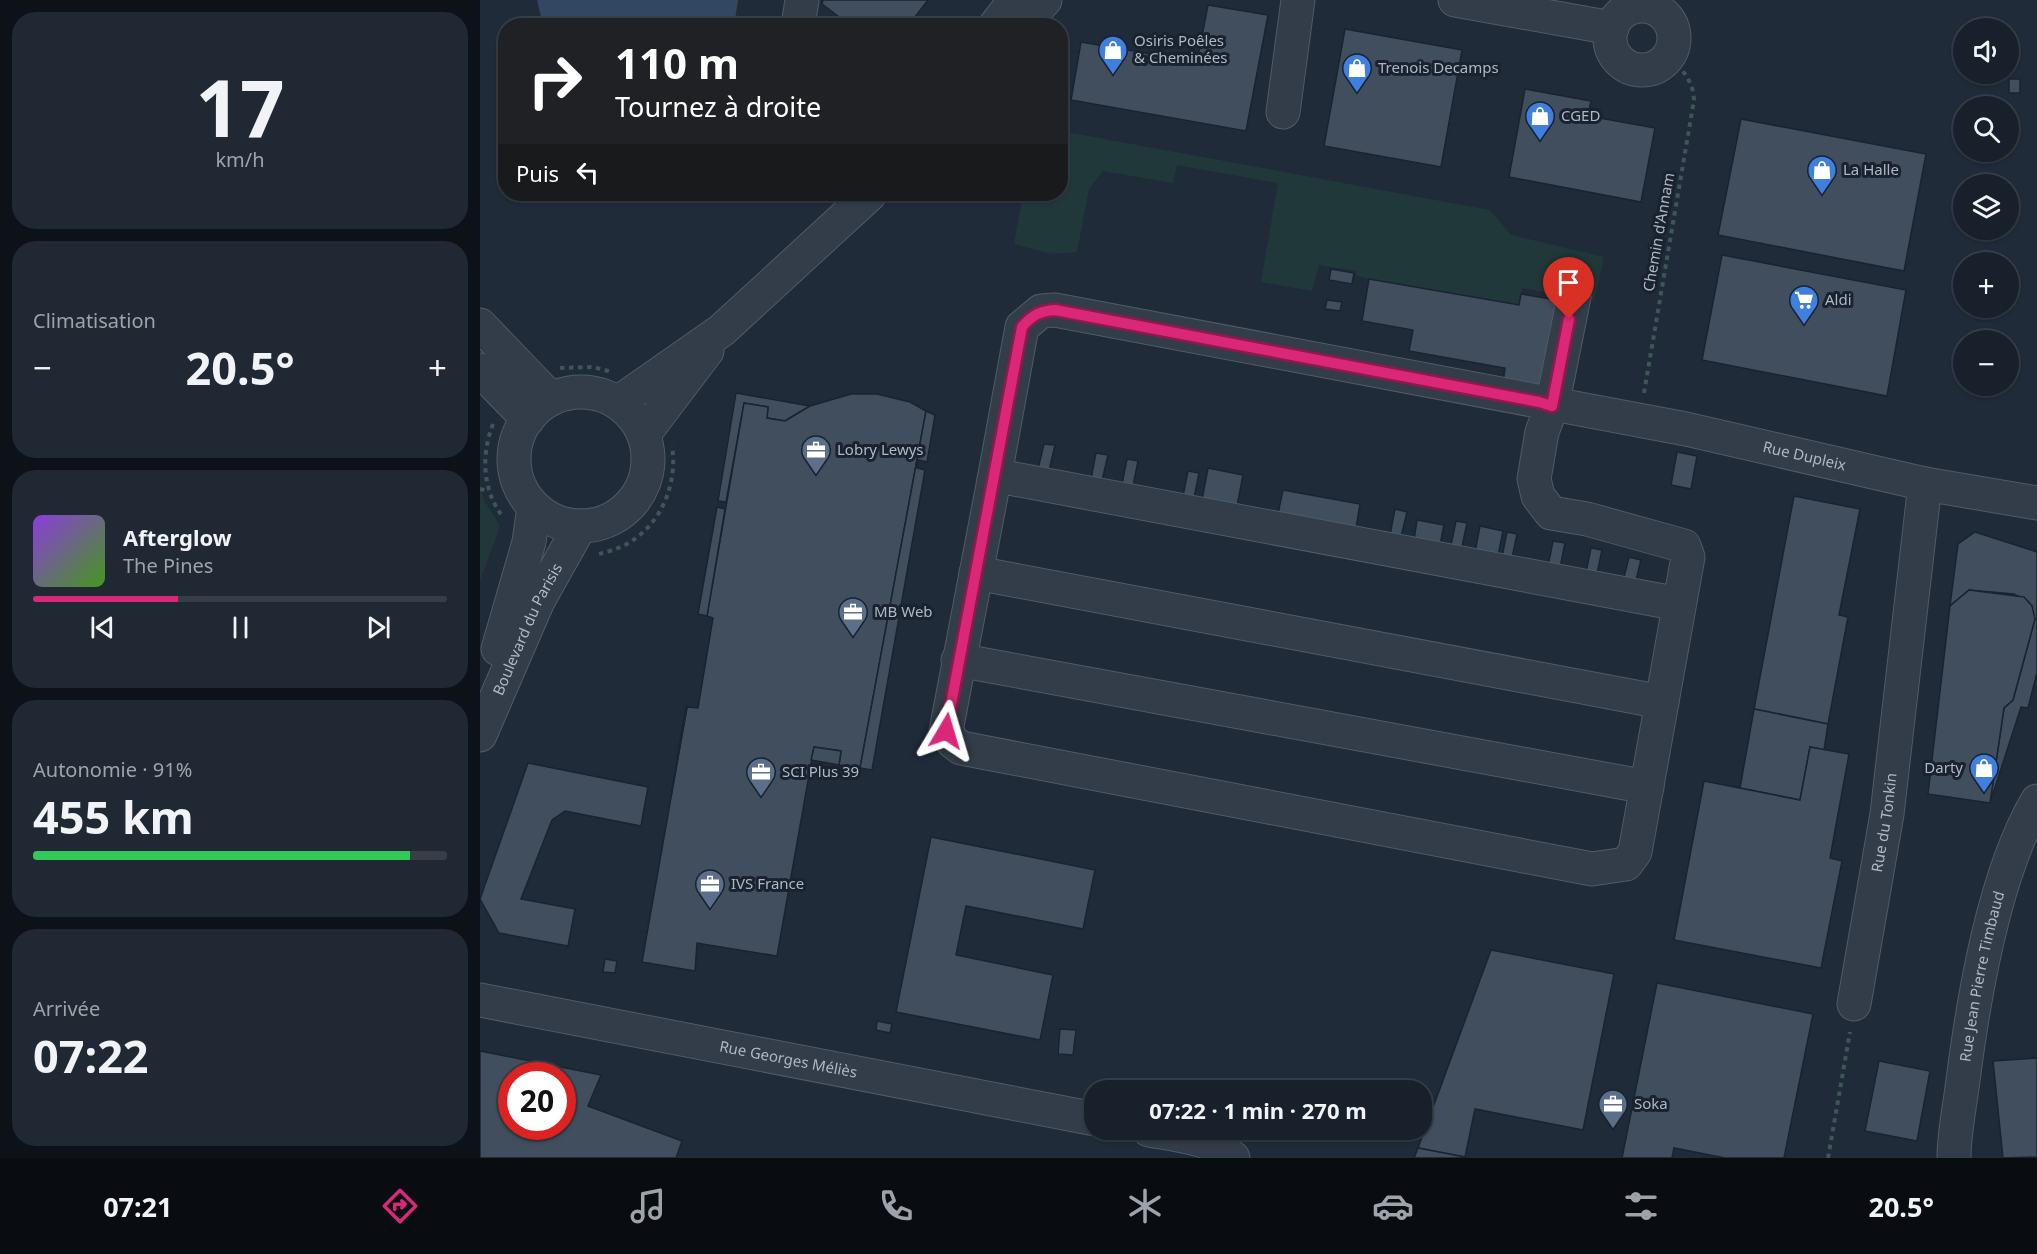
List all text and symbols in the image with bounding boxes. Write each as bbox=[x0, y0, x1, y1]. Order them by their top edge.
map controls bbox=[1953, 18, 2019, 396]
button: sound bbox=[1953, 18, 2019, 84]
place label: Osiris Poêles & Cheminées bbox=[1134, 30, 1227, 67]
text: 110 m bbox=[615, 34, 739, 91]
shop icon: Osiris Poêles & Cheminées bbox=[1097, 34, 1129, 76]
icon: right bbox=[516, 42, 594, 120]
shop icon: Trenois Decamps bbox=[1341, 52, 1373, 94]
text: 17 bbox=[195, 54, 285, 160]
place label: Trenois Decamps bbox=[1378, 57, 1499, 77]
text: Tournez à droite bbox=[615, 88, 821, 125]
button: search bbox=[1953, 96, 2019, 162]
shop icon: CGED bbox=[1524, 100, 1556, 142]
place label: CGED bbox=[1561, 105, 1600, 125]
text: km/h bbox=[215, 146, 265, 173]
shop icon: La Halle bbox=[1806, 154, 1838, 196]
icon: left bbox=[571, 156, 604, 189]
text: Puis bbox=[516, 158, 559, 188]
place label: La Halle bbox=[1843, 159, 1899, 179]
street label: Chemin d'Annam bbox=[1638, 171, 1678, 293]
button: layers bbox=[1953, 174, 2019, 240]
button: + bbox=[1953, 252, 2019, 318]
pin bbox=[1543, 257, 1594, 319]
icon: arrive bbox=[1552, 266, 1585, 299]
supermarket icon: Aldi bbox=[1788, 284, 1820, 326]
place label: Aldi bbox=[1825, 289, 1852, 309]
text: Climatisation bbox=[33, 307, 156, 334]
button: − bbox=[1953, 330, 2019, 396]
text: 20.5° bbox=[186, 337, 294, 398]
text: − bbox=[33, 345, 52, 390]
text: + bbox=[428, 345, 447, 390]
office icon: Lobry Lewys bbox=[800, 434, 832, 476]
street label: Rue Dupleix bbox=[1761, 436, 1848, 475]
place label: Lobry Lewys bbox=[837, 439, 924, 459]
text: Afterglow bbox=[123, 522, 232, 552]
text: The Pines bbox=[123, 552, 213, 579]
street label: Boulevard du Parisis bbox=[487, 559, 566, 698]
office icon: MB Web bbox=[837, 596, 869, 638]
place label: MB Web bbox=[874, 601, 933, 621]
icon: previous bbox=[86, 611, 119, 644]
icon: pause bbox=[224, 611, 257, 644]
icon: next bbox=[362, 611, 395, 644]
position arrow bbox=[914, 699, 978, 763]
shop icon: Darty bbox=[1968, 752, 2000, 794]
text: Autonomie · 91% bbox=[33, 756, 192, 783]
office icon: SCI Plus 39 bbox=[745, 756, 777, 798]
place label: Darty bbox=[1924, 757, 1963, 777]
place label: SCI Plus 39 bbox=[782, 761, 859, 781]
street label: Rue du Tonkin bbox=[1866, 772, 1901, 874]
text: 455 km bbox=[33, 786, 194, 847]
office icon: IVS France bbox=[694, 868, 726, 910]
place label: IVS France bbox=[731, 873, 804, 893]
street label: Rue Jean Pierre Timbaud bbox=[1955, 888, 2009, 1063]
text: Arrivée bbox=[33, 995, 100, 1022]
text: 07:22 bbox=[33, 1025, 149, 1086]
street label: Rue Georges Méliès bbox=[718, 1036, 859, 1082]
speed limit sign: 20 bbox=[498, 1062, 576, 1140]
office icon: Soka bbox=[1597, 1088, 1629, 1130]
place label: Soka bbox=[1634, 1093, 1668, 1113]
text: 07:22 · 1 min · 270 m bbox=[1149, 1095, 1367, 1125]
icon: directions bbox=[379, 1185, 421, 1227]
icon: music bbox=[627, 1185, 669, 1227]
icon: phone bbox=[875, 1185, 917, 1227]
icon: climate bbox=[1124, 1185, 1166, 1227]
icon: car bbox=[1372, 1185, 1414, 1227]
icon: filters bbox=[1620, 1185, 1662, 1227]
text: 07:21 bbox=[103, 1188, 173, 1225]
text: 20.5° bbox=[1868, 1188, 1934, 1225]

